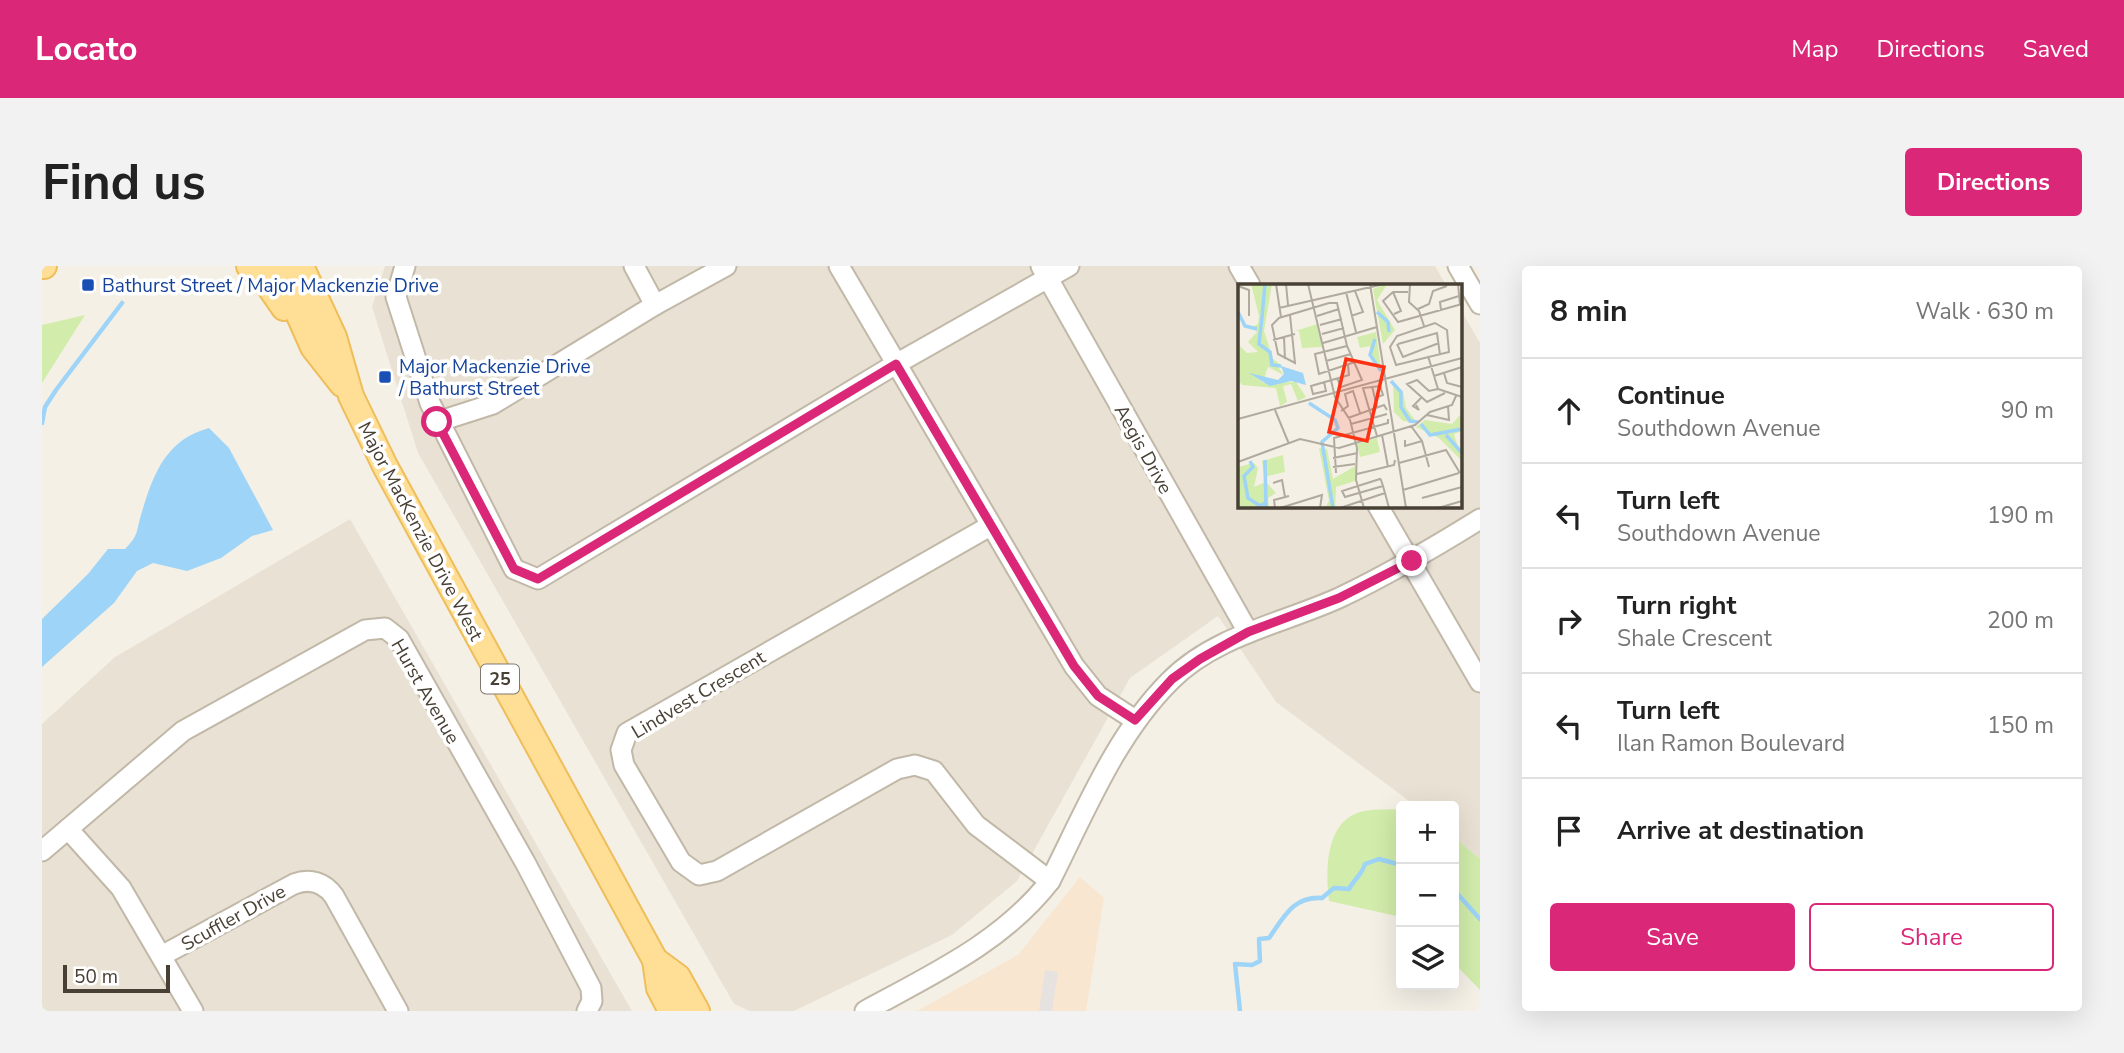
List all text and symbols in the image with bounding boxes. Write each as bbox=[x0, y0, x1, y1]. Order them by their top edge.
text: Locato bbox=[35, 27, 137, 72]
text: Map bbox=[1791, 33, 1838, 65]
text: Directions bbox=[1876, 33, 1985, 65]
text: Saved bbox=[2023, 33, 2089, 65]
button: Directions bbox=[1905, 148, 2082, 216]
text: Find us bbox=[42, 149, 206, 216]
place label: Bathurst Street / Major Mackenzie Drive bbox=[102, 273, 439, 299]
marker: Bathurst Street / Major Mackenzie Drive bbox=[80, 277, 96, 293]
inset map bbox=[1238, 284, 1462, 508]
text: 8 min bbox=[1550, 291, 1628, 332]
text: Walk · 630 m bbox=[1915, 296, 2054, 327]
place label: Major Mackenzie Drive / Bathurst Street bbox=[398, 354, 591, 402]
marker: Major Mackenzie Drive / Bathurst Street bbox=[377, 369, 393, 385]
text: Continue bbox=[1617, 378, 1725, 413]
icon: ahead bbox=[1550, 392, 1588, 430]
text: 90 m bbox=[2001, 395, 2054, 426]
street label: Aegis Drive bbox=[1108, 400, 1178, 499]
route start bbox=[421, 406, 452, 437]
text: Southdown Avenue bbox=[1617, 413, 1821, 444]
street label: Major MacKenzie Drive West bbox=[351, 417, 489, 646]
text: Turn left bbox=[1617, 483, 1720, 518]
icon: left bbox=[1550, 497, 1588, 535]
text: 190 m bbox=[1987, 500, 2054, 531]
text: Southdown Avenue bbox=[1617, 518, 1821, 549]
route end bbox=[1396, 545, 1427, 576]
text: Turn right bbox=[1617, 588, 1736, 623]
icon: right bbox=[1550, 602, 1588, 640]
text: 200 m bbox=[1987, 605, 2054, 636]
text: Shale Crescent bbox=[1617, 623, 1772, 654]
street label: Hurst Avenue bbox=[385, 634, 466, 749]
street label: Lindvest Crescent bbox=[627, 644, 771, 745]
road number: 25 bbox=[481, 664, 519, 694]
text: Turn left bbox=[1617, 693, 1720, 728]
icon: left bbox=[1550, 707, 1588, 745]
text: 150 m bbox=[1987, 710, 2054, 741]
text: Ilan Ramon Boulevard bbox=[1617, 728, 1845, 759]
map controls bbox=[1396, 801, 1459, 990]
button: + bbox=[1396, 801, 1459, 864]
icon: arrive bbox=[1550, 812, 1588, 850]
text: Arrive at destination bbox=[1617, 813, 1864, 848]
button: − bbox=[1396, 864, 1459, 927]
street label: Scuffler Drive bbox=[177, 878, 290, 957]
button: Save bbox=[1550, 903, 1795, 971]
button: Share bbox=[1809, 903, 2054, 971]
button: layers bbox=[1396, 927, 1459, 990]
scale bar bbox=[63, 962, 170, 994]
text: 50 m bbox=[74, 964, 118, 990]

